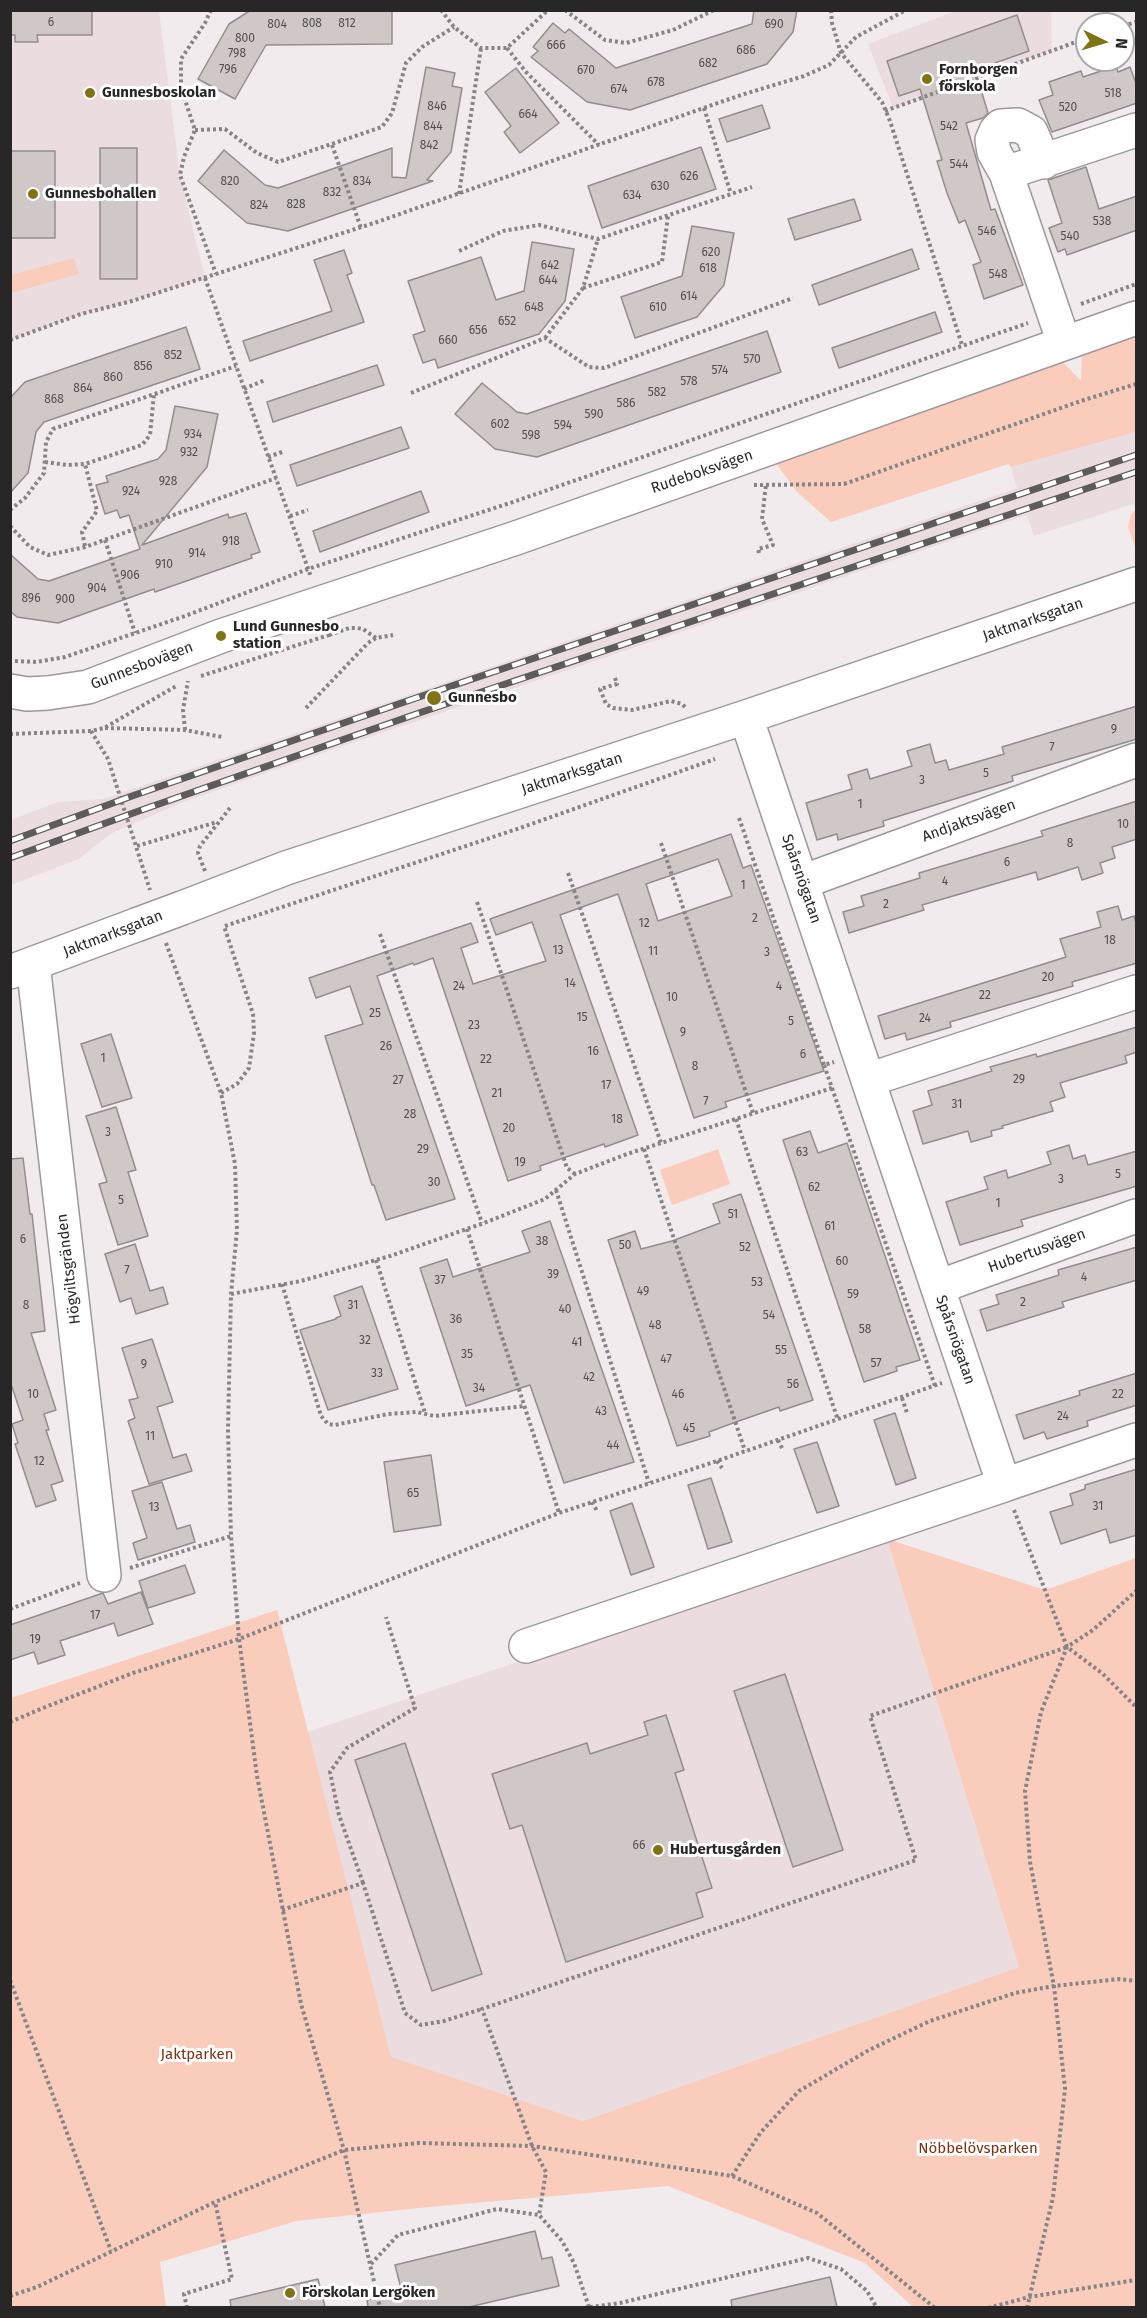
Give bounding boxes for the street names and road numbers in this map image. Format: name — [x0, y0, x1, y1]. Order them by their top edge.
street label: Rudeboksvägen — [649, 446, 755, 498]
street label: Jaktmarksgatan — [980, 594, 1086, 646]
street label: Gunnesbovägen — [88, 638, 196, 694]
street label: Jaktmarksgatan — [519, 749, 625, 799]
street label: Andjaktsvägen — [920, 796, 1018, 846]
street label: Spårsnögatan — [777, 832, 825, 926]
street label: Jaktmarksgatan — [61, 907, 165, 961]
street label: Högviltsgränden — [53, 1213, 85, 1325]
street label: Hubertusvägen — [986, 1225, 1088, 1277]
street label: Spårsnögatan — [931, 1293, 979, 1387]

